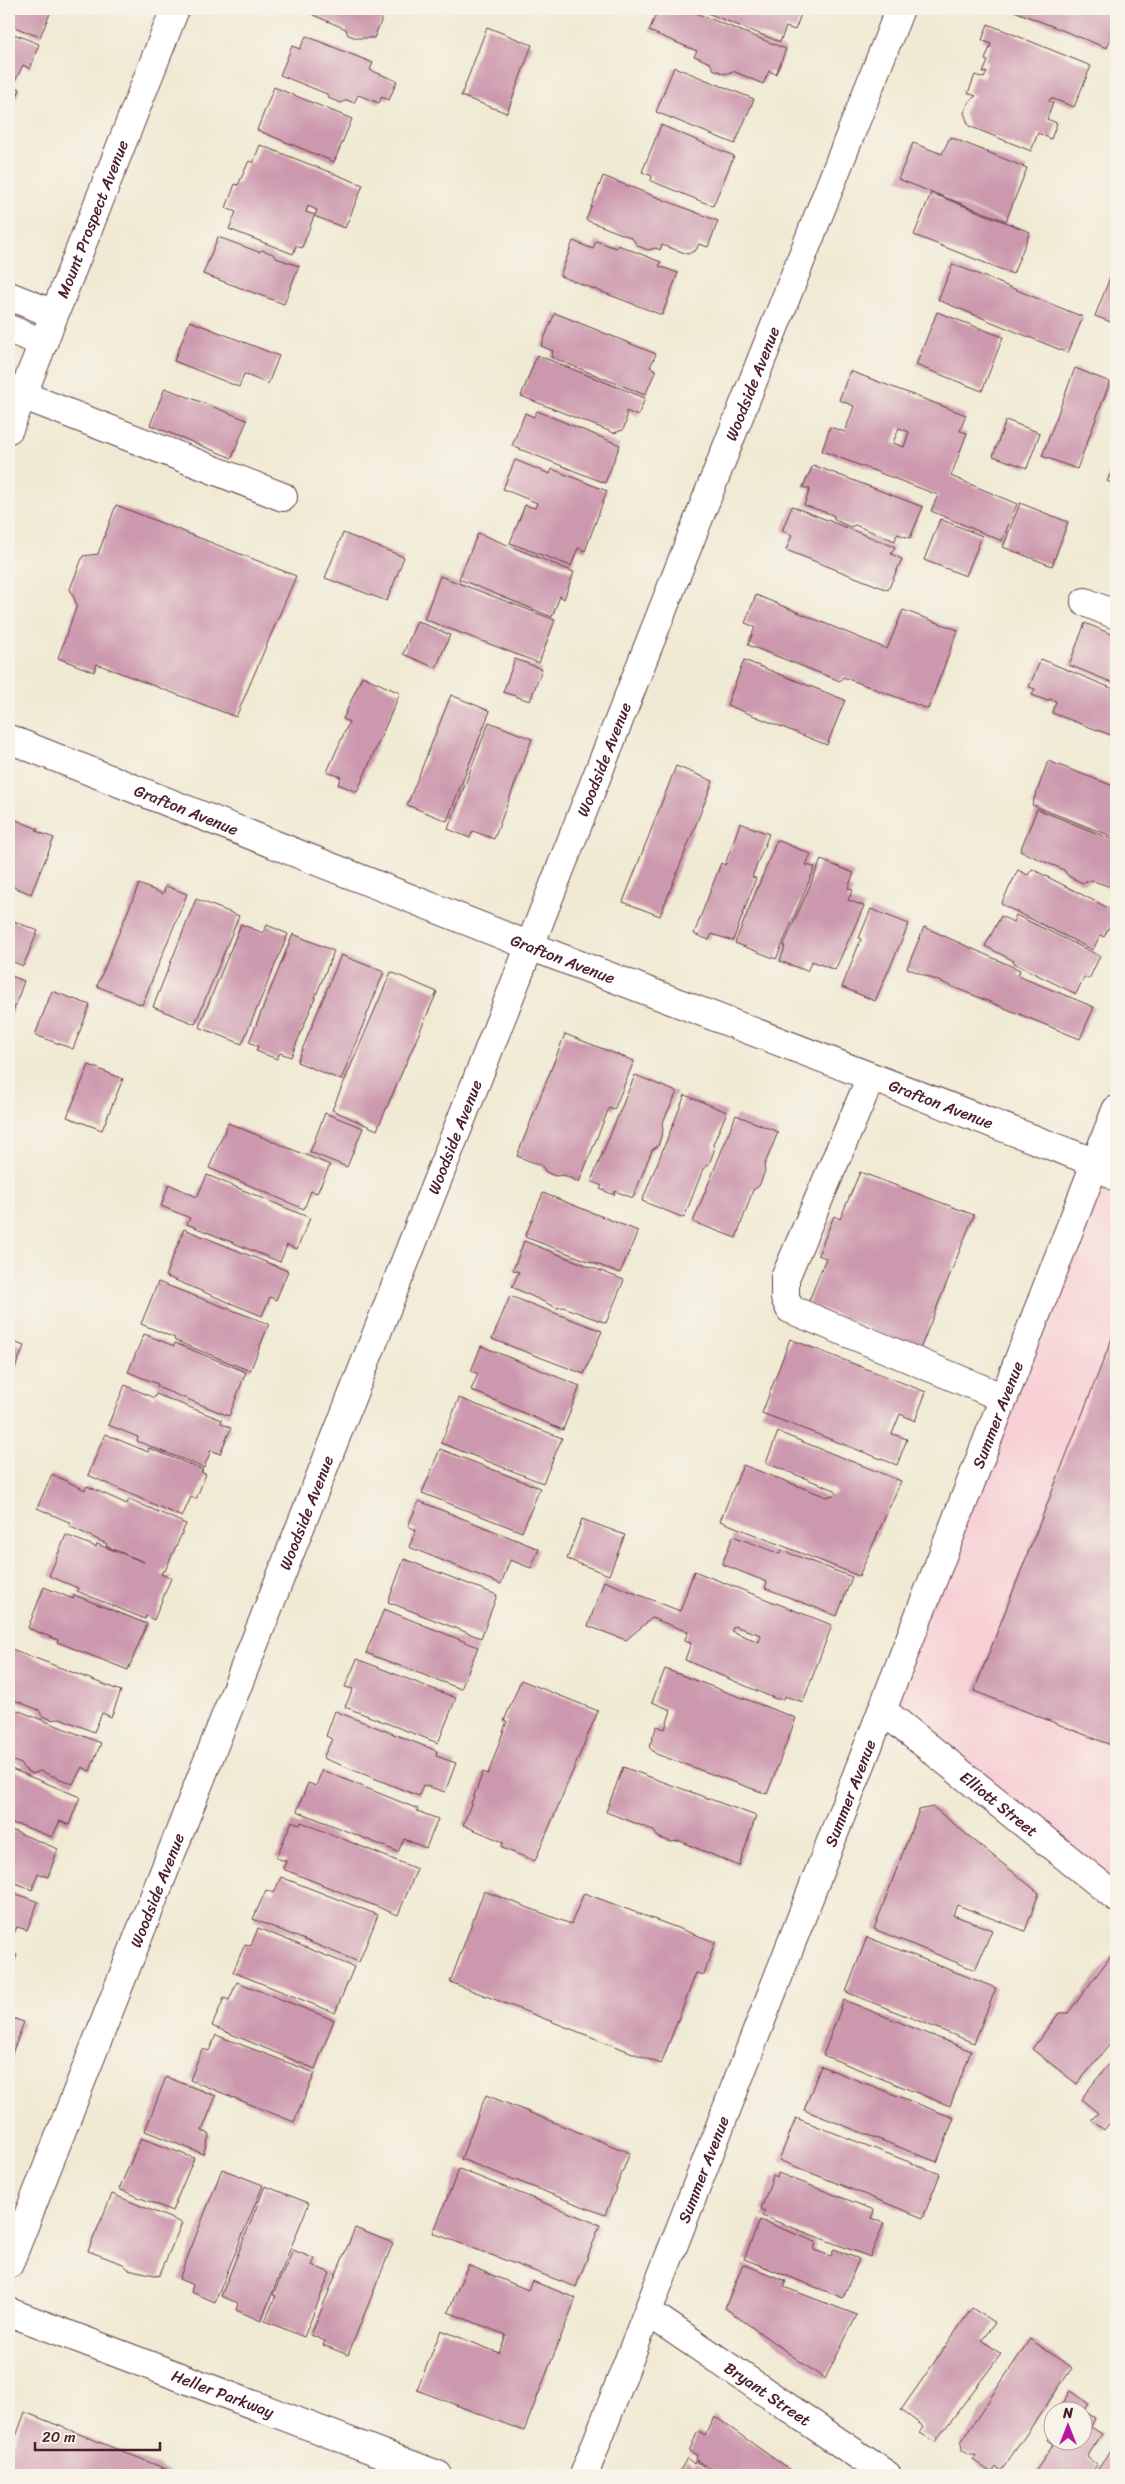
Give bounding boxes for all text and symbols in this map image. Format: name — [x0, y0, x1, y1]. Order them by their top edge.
street label: Mount Prospect Avenue — [48, 135, 137, 303]
street label: Woodside Avenue — [717, 322, 788, 445]
street label: Woodside Avenue — [568, 698, 640, 821]
street label: Grafton Avenue — [130, 776, 243, 844]
street label: Grafton Avenue — [506, 926, 619, 992]
street label: Grafton Avenue — [884, 1071, 998, 1137]
street label: Woodside Avenue — [419, 1075, 491, 1199]
street label: Summer Avenue — [964, 1357, 1032, 1473]
street label: Woodside Avenue — [271, 1451, 342, 1574]
street label: Summer Avenue — [816, 1735, 884, 1851]
street label: Elliott Street — [953, 1763, 1045, 1845]
street label: Woodside Avenue — [121, 1829, 193, 1952]
street label: Summer Avenue — [669, 2112, 738, 2228]
street label: Bryant Street — [718, 2354, 817, 2434]
street label: Heller Parkway — [167, 2361, 279, 2427]
text: N — [1062, 2401, 1073, 2426]
north arrow — [1042, 2402, 1092, 2452]
scale bar — [35, 2419, 160, 2451]
text: 20 m — [42, 2424, 76, 2450]

